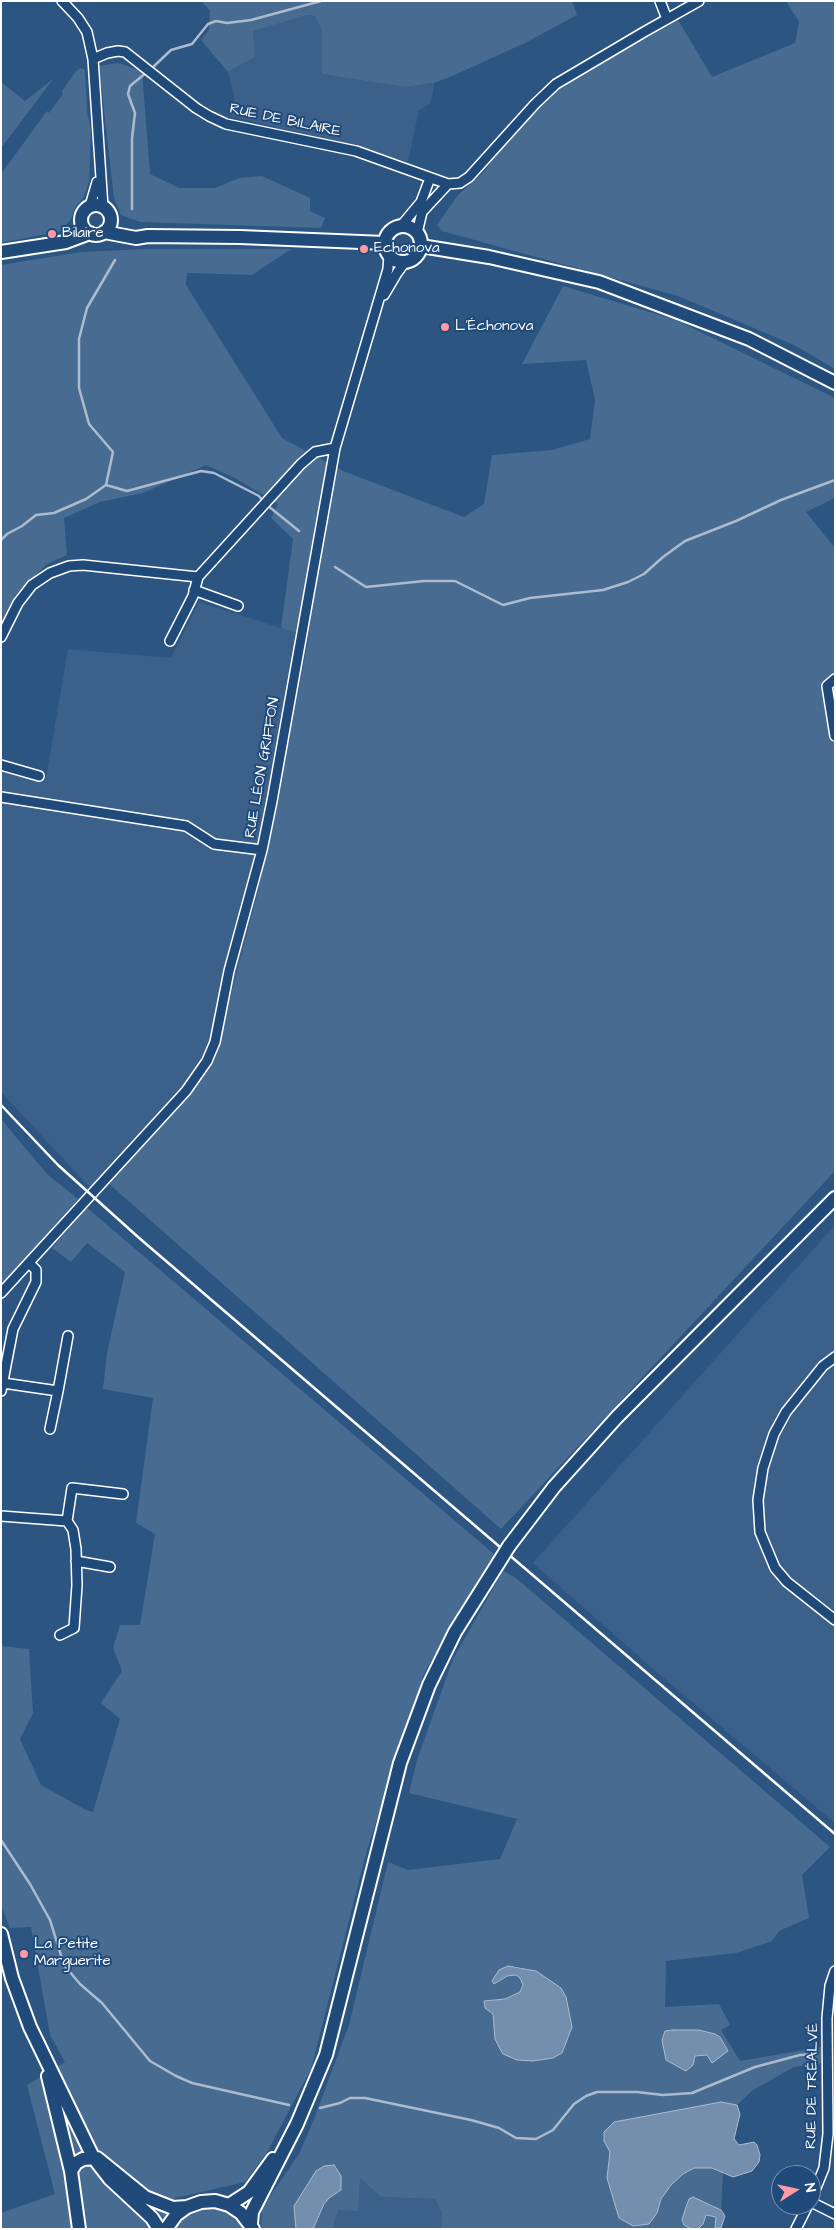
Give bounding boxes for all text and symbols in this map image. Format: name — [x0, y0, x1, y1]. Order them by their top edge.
street label: RUE DE BILAIRE — [228, 100, 342, 142]
place label: Bilaire — [62, 225, 104, 243]
marker: Bilaire — [46, 228, 58, 240]
place label: Echonova — [374, 240, 440, 258]
marker: Echonova — [358, 243, 370, 255]
place label: L'Échonova — [455, 318, 533, 336]
marker: L'Échonova — [439, 321, 451, 333]
street label: RUE LÉON GRIFFON — [242, 696, 284, 840]
place label: La Petite Marguerite — [34, 1936, 111, 1971]
marker: La Petite Marguerite — [18, 1948, 30, 1960]
street label: RUE DE TRÉALVÉ — [803, 2023, 823, 2149]
north arrow — [771, 2165, 821, 2215]
text: N — [799, 2182, 820, 2194]

